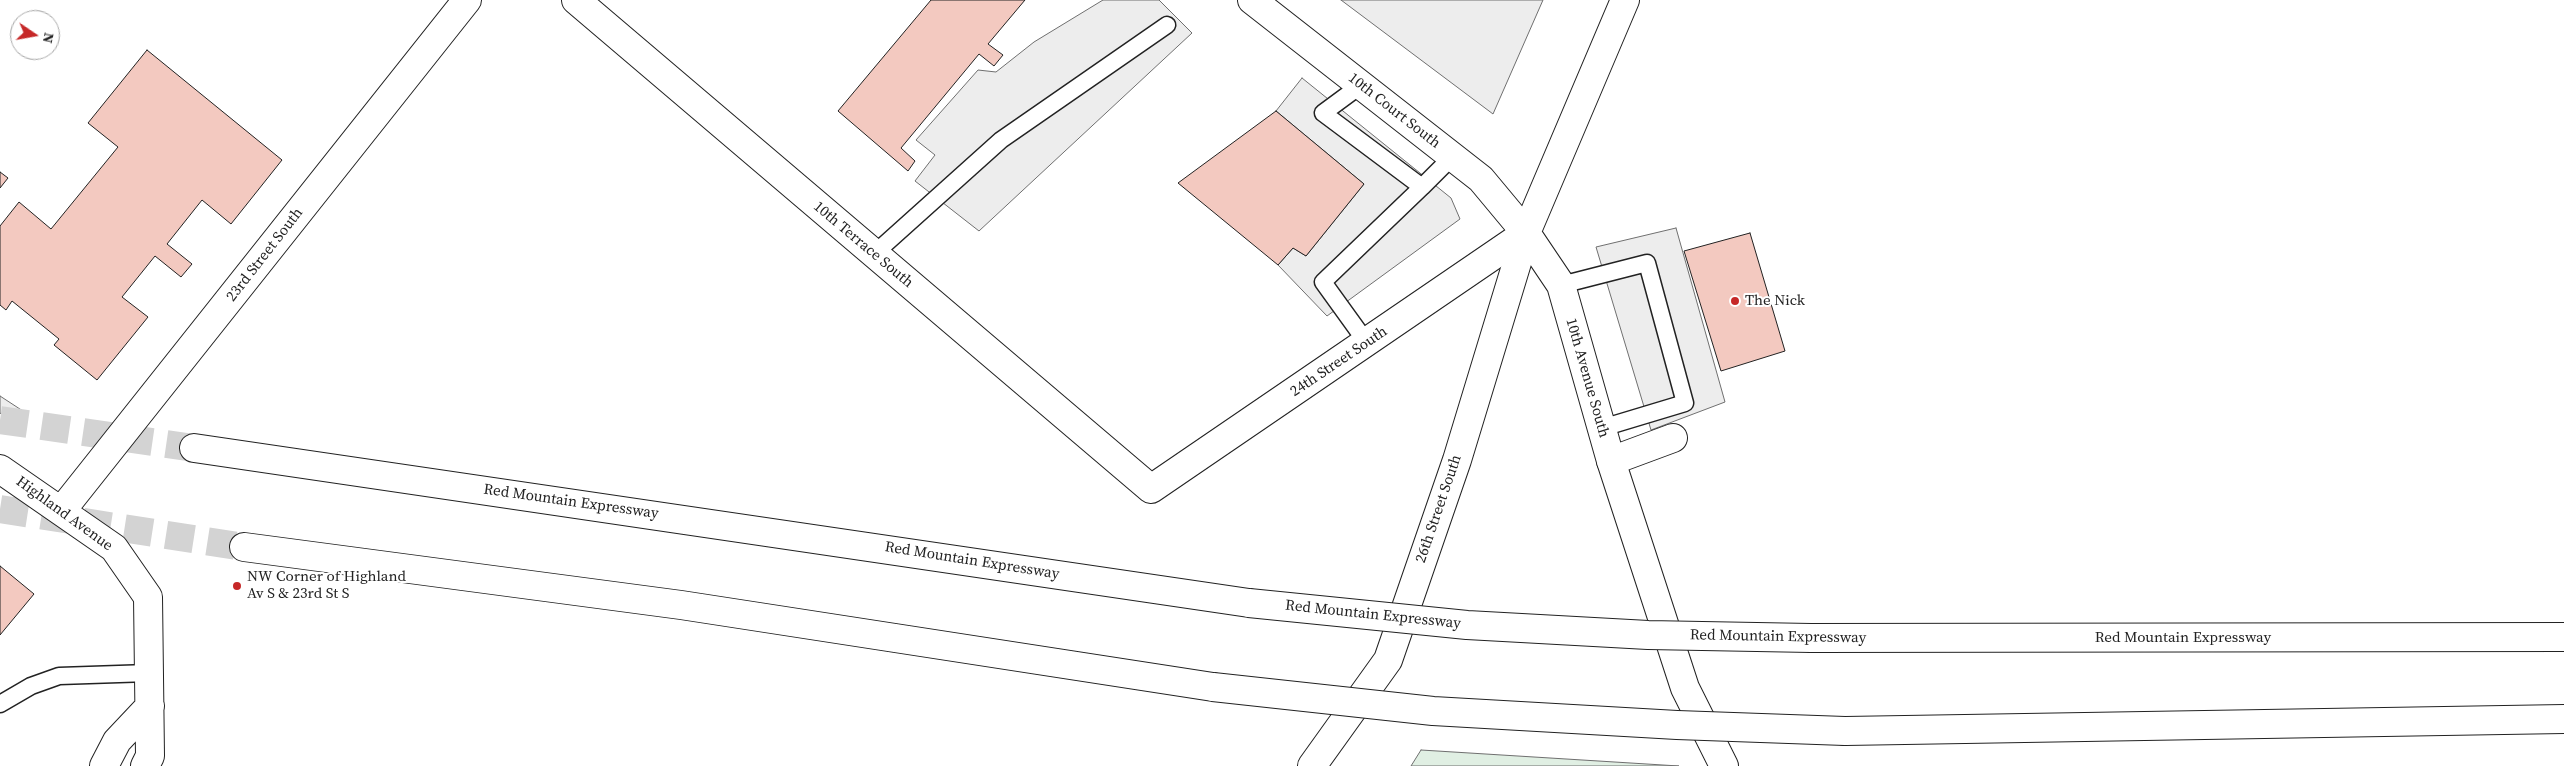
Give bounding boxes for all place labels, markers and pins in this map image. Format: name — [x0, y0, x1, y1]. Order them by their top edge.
place label: The Nick — [1745, 292, 1805, 310]
marker: The Nick — [1729, 295, 1741, 307]
place label: NW Corner of Highland Av S & 23rd St S — [247, 568, 406, 603]
marker: NW Corner of Highland Av S & 23rd St S — [231, 580, 243, 592]

